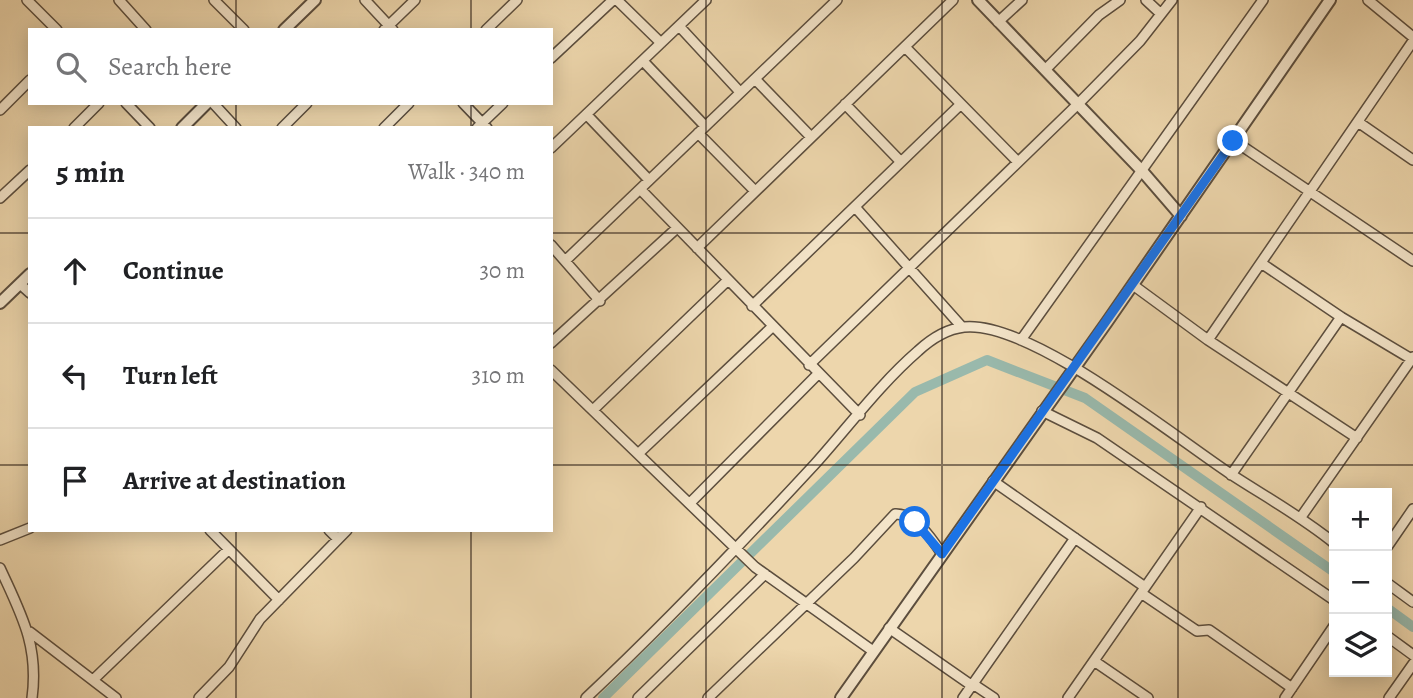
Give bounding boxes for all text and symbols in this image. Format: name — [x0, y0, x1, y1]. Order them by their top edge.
search box — [28, 28, 553, 105]
icon: search — [52, 48, 90, 86]
text: Search here — [108, 49, 232, 84]
route end — [1217, 125, 1248, 156]
text: 5 min — [56, 152, 125, 192]
text: Walk · 340 m — [408, 156, 525, 187]
icon: ahead — [56, 252, 94, 290]
text: Continue — [123, 253, 224, 288]
text: 30 m — [479, 255, 525, 286]
icon: left — [56, 357, 94, 395]
text: Turn left — [123, 358, 218, 393]
text: 310 m — [472, 360, 525, 391]
icon: arrive — [56, 462, 94, 500]
text: Arrive at destination — [123, 463, 346, 498]
map controls — [1329, 488, 1392, 677]
button: + — [1329, 488, 1392, 551]
route start — [899, 506, 930, 537]
button: − — [1329, 551, 1392, 614]
button: layers — [1329, 614, 1392, 677]

